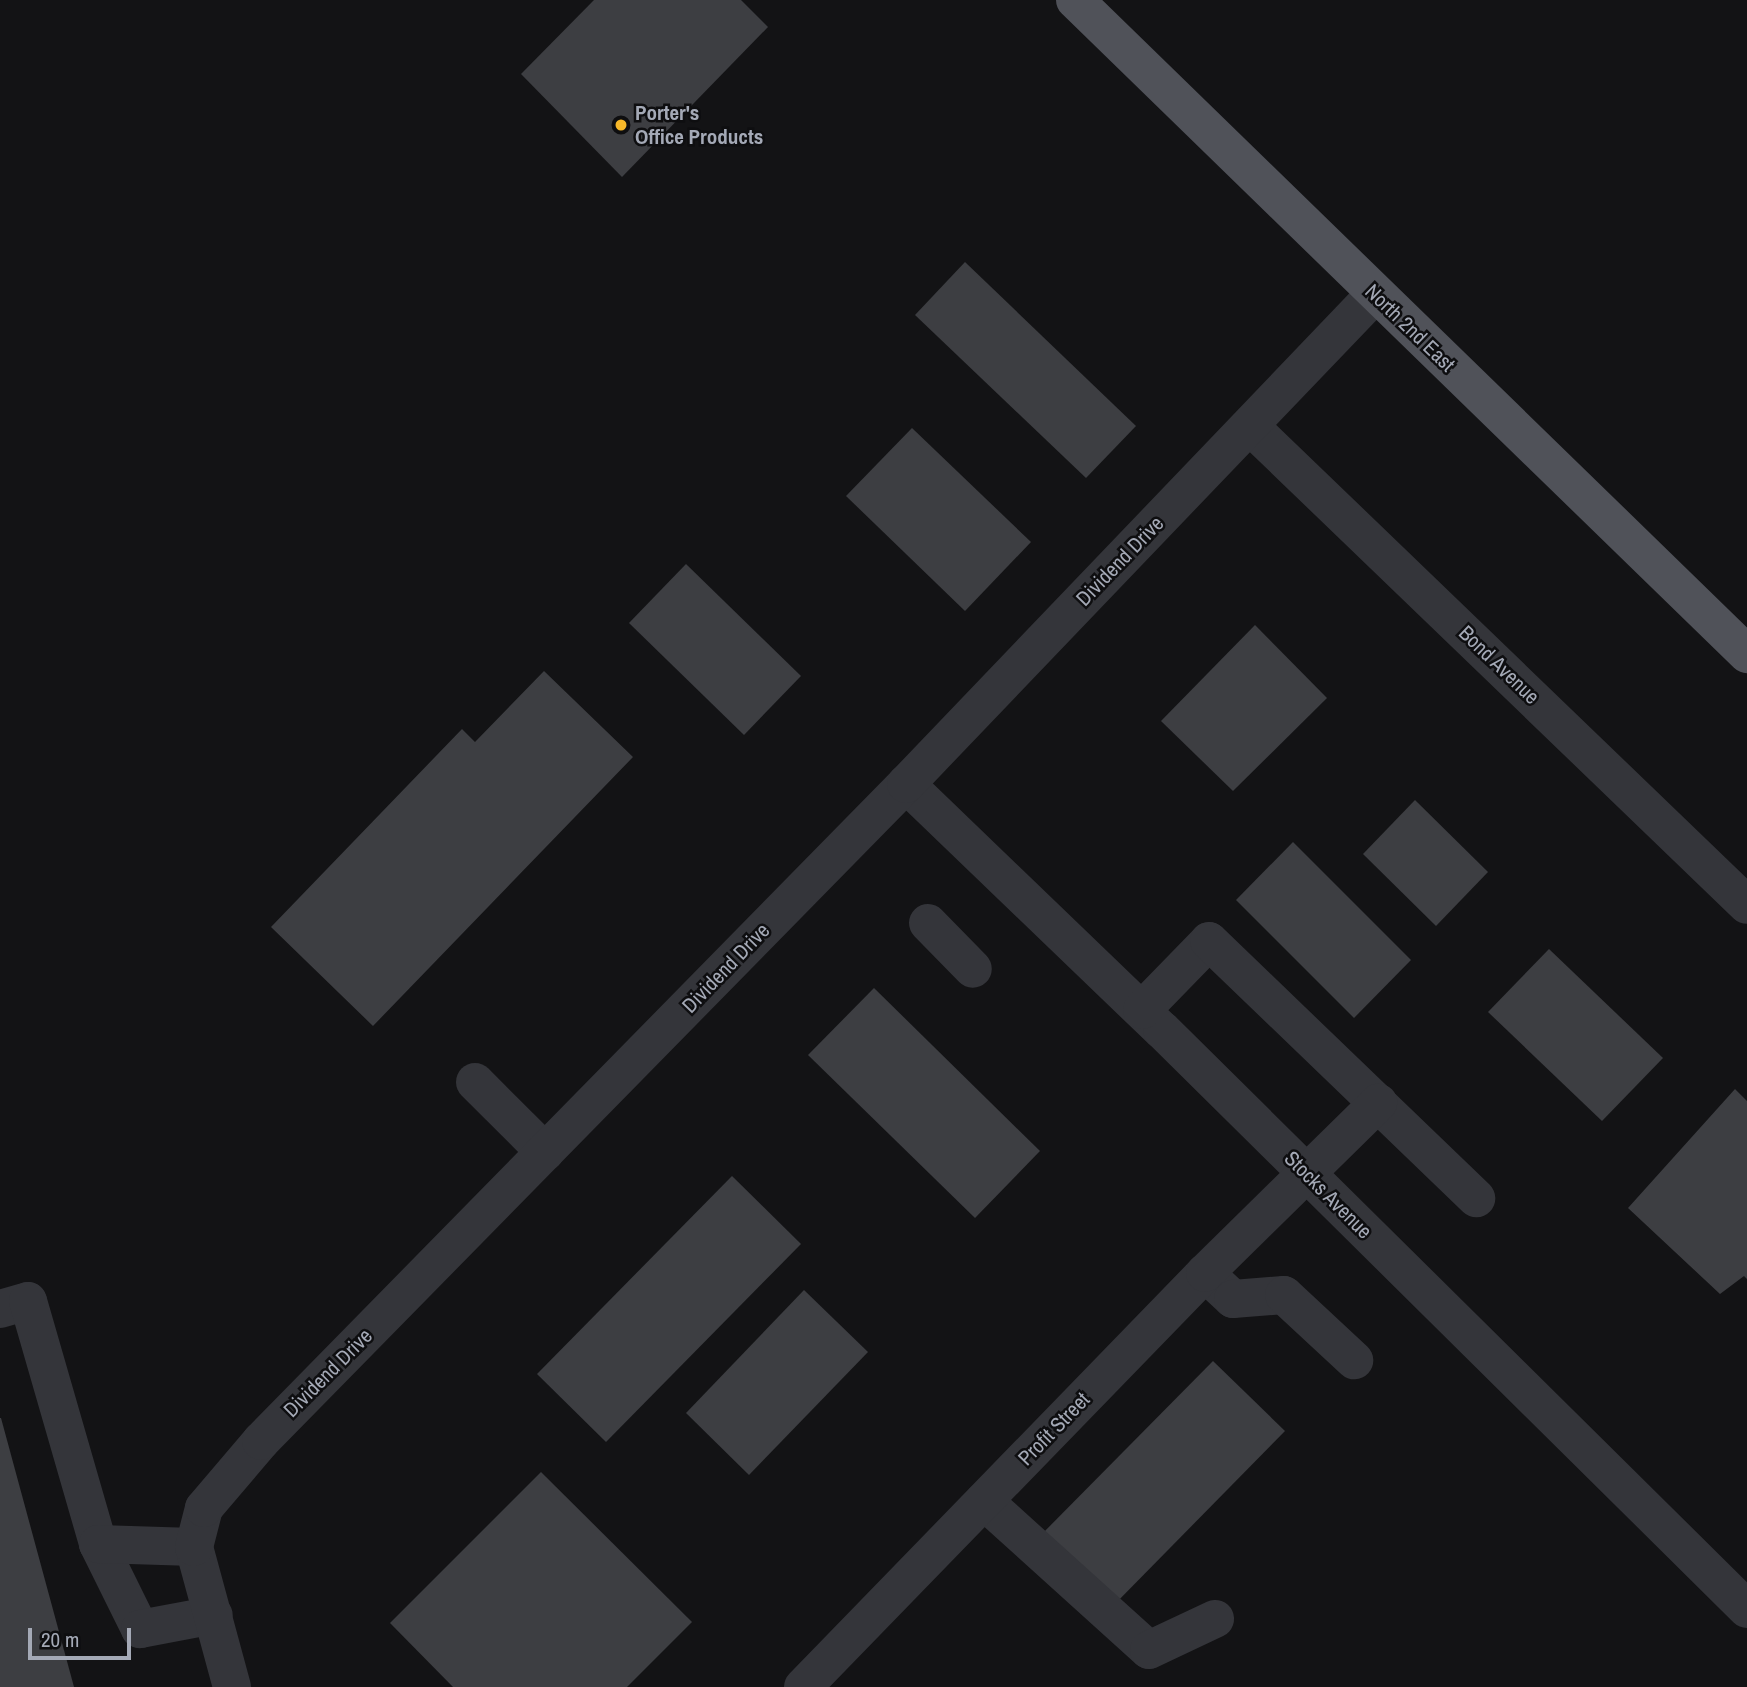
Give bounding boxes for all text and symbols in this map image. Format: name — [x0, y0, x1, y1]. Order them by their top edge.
place label: Porter's Office Products — [635, 100, 763, 150]
marker: Porter's Office Products — [613, 117, 629, 133]
street label: North 2nd East — [1360, 279, 1460, 377]
street label: Dividend Drive — [1071, 511, 1169, 611]
street label: Bond Avenue — [1453, 620, 1545, 710]
street label: Dividend Drive — [677, 918, 775, 1018]
street label: Stocks Avenue — [1279, 1146, 1377, 1244]
street label: Dividend Drive — [278, 1323, 378, 1423]
street label: Profit Street — [1013, 1387, 1095, 1471]
scale bar — [32, 1614, 135, 1658]
text: 20 m — [41, 1625, 79, 1654]

